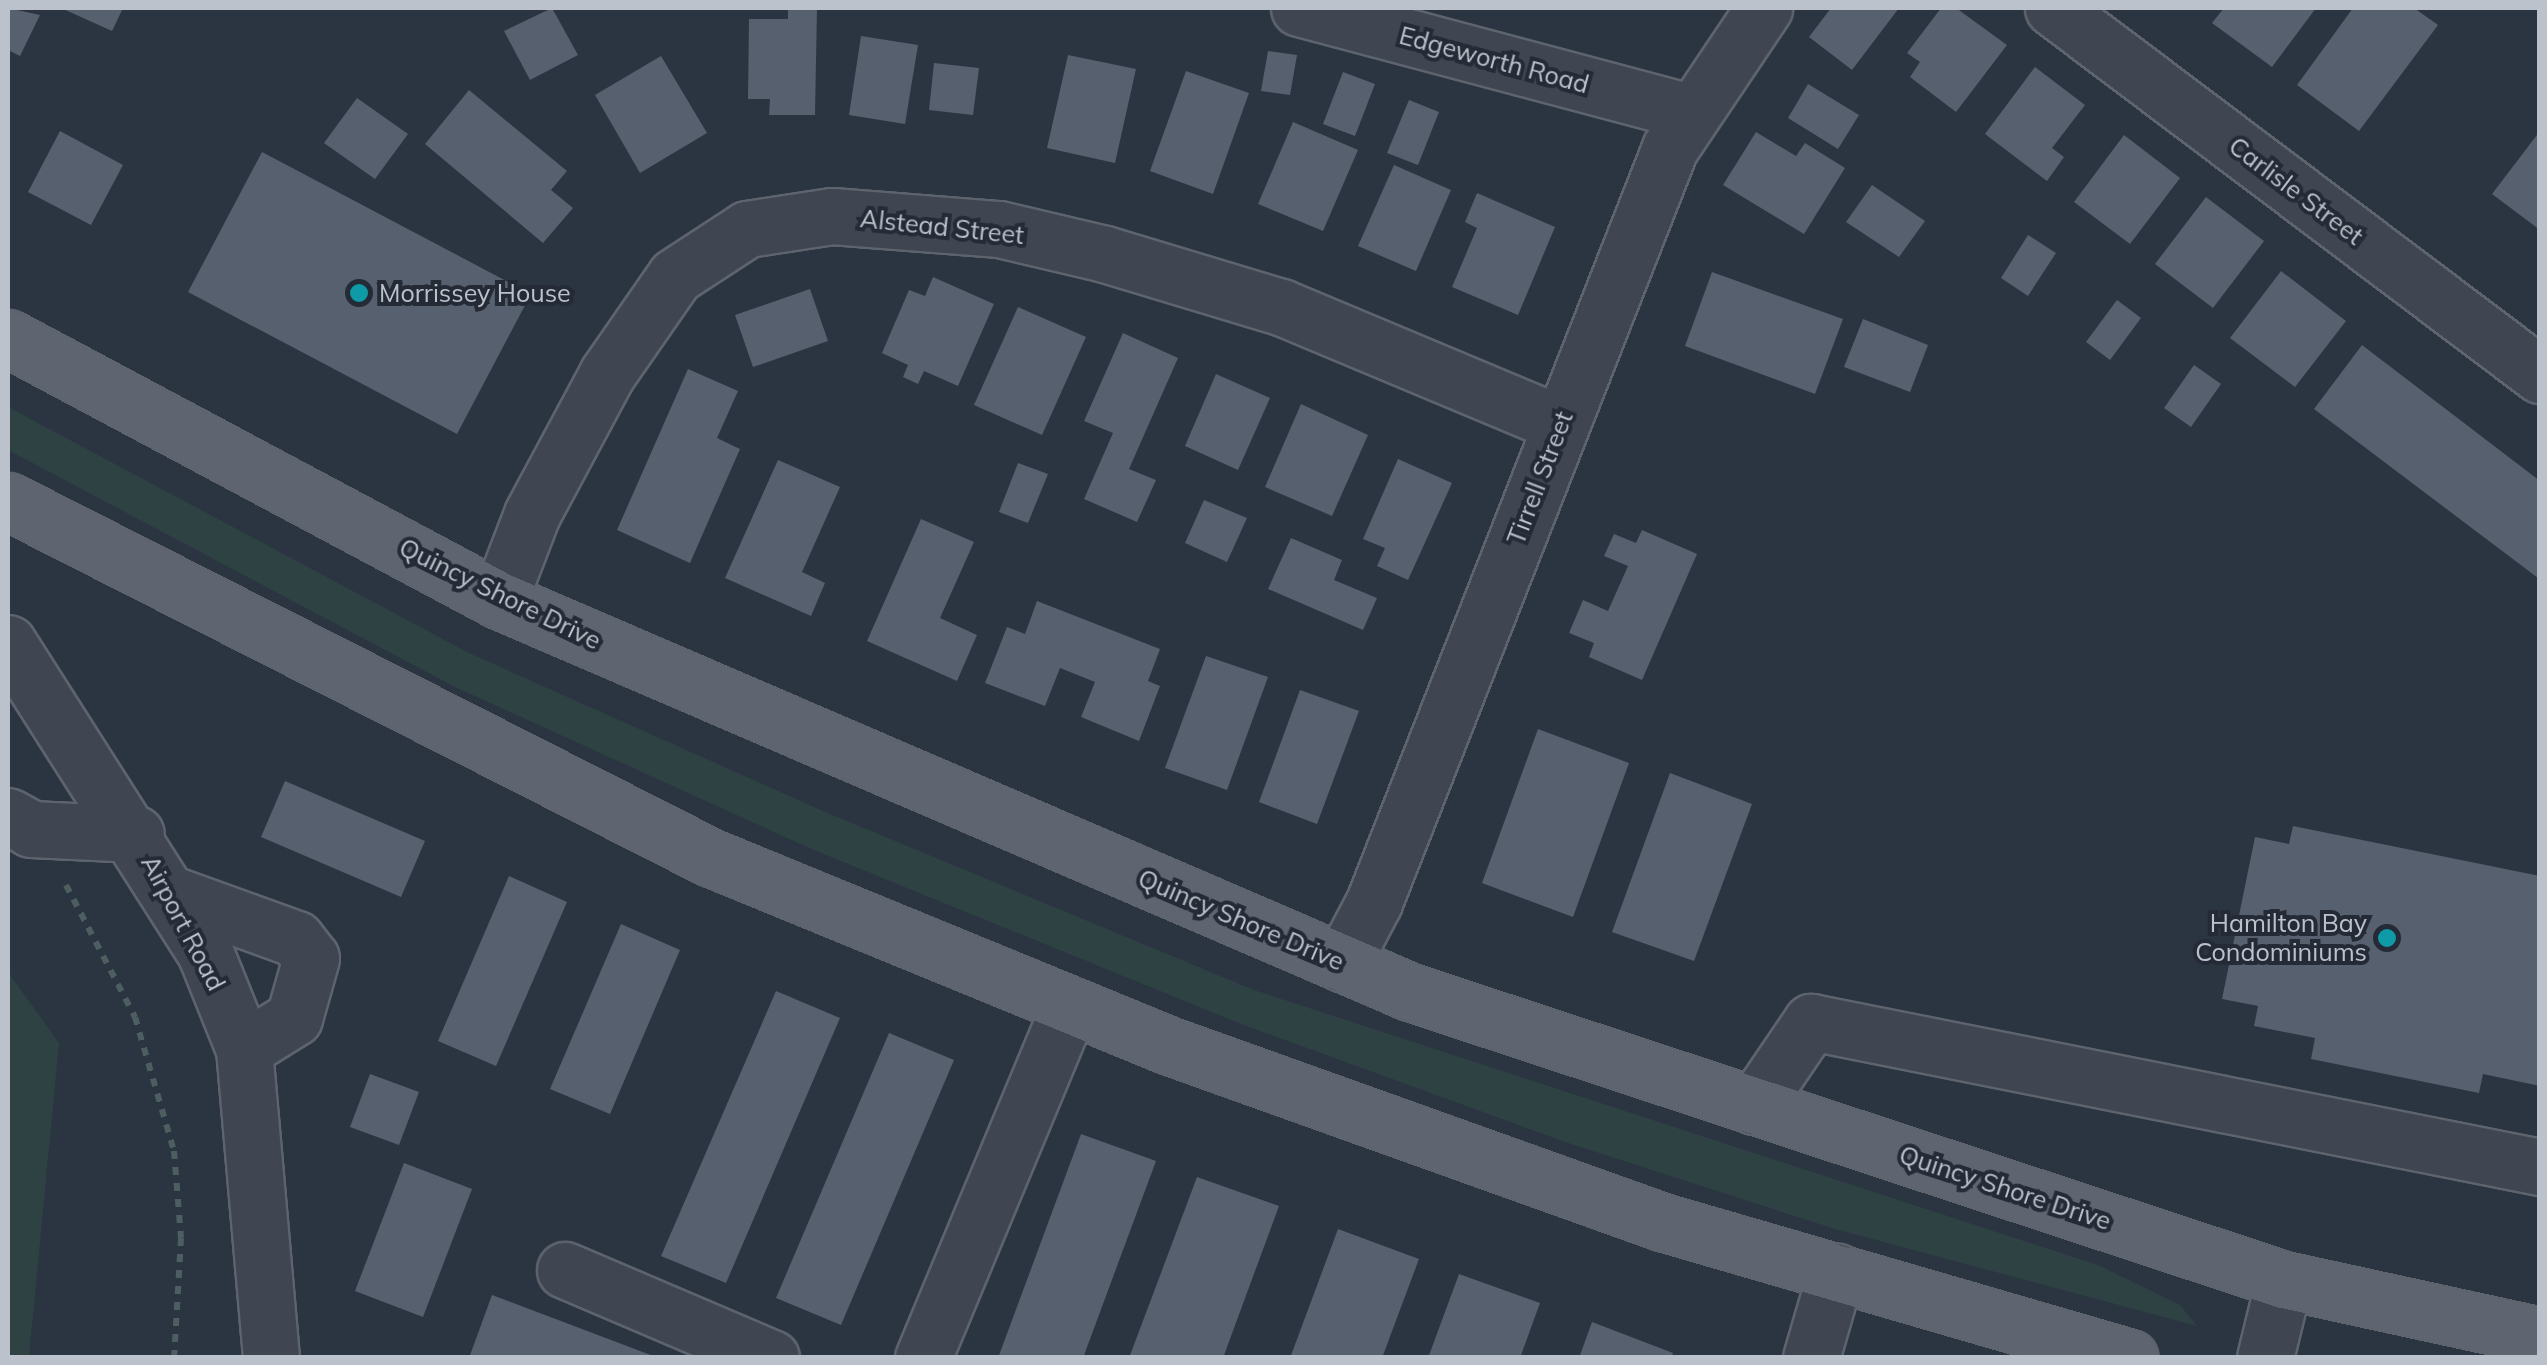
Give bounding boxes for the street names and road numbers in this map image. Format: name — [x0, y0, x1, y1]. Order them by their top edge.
street label: Edgeworth Road — [1396, 20, 1592, 100]
street label: Carlisle Street — [2223, 131, 2369, 251]
street label: Alstead Street — [859, 203, 1025, 251]
street label: Tirrell Street — [1501, 407, 1579, 549]
street label: Quincy Shore Drive — [394, 532, 606, 656]
street label: Airport Road — [135, 850, 231, 996]
street label: Quincy Shore Drive — [1134, 863, 1348, 977]
street label: Quincy Shore Drive — [1895, 1140, 2115, 1236]

